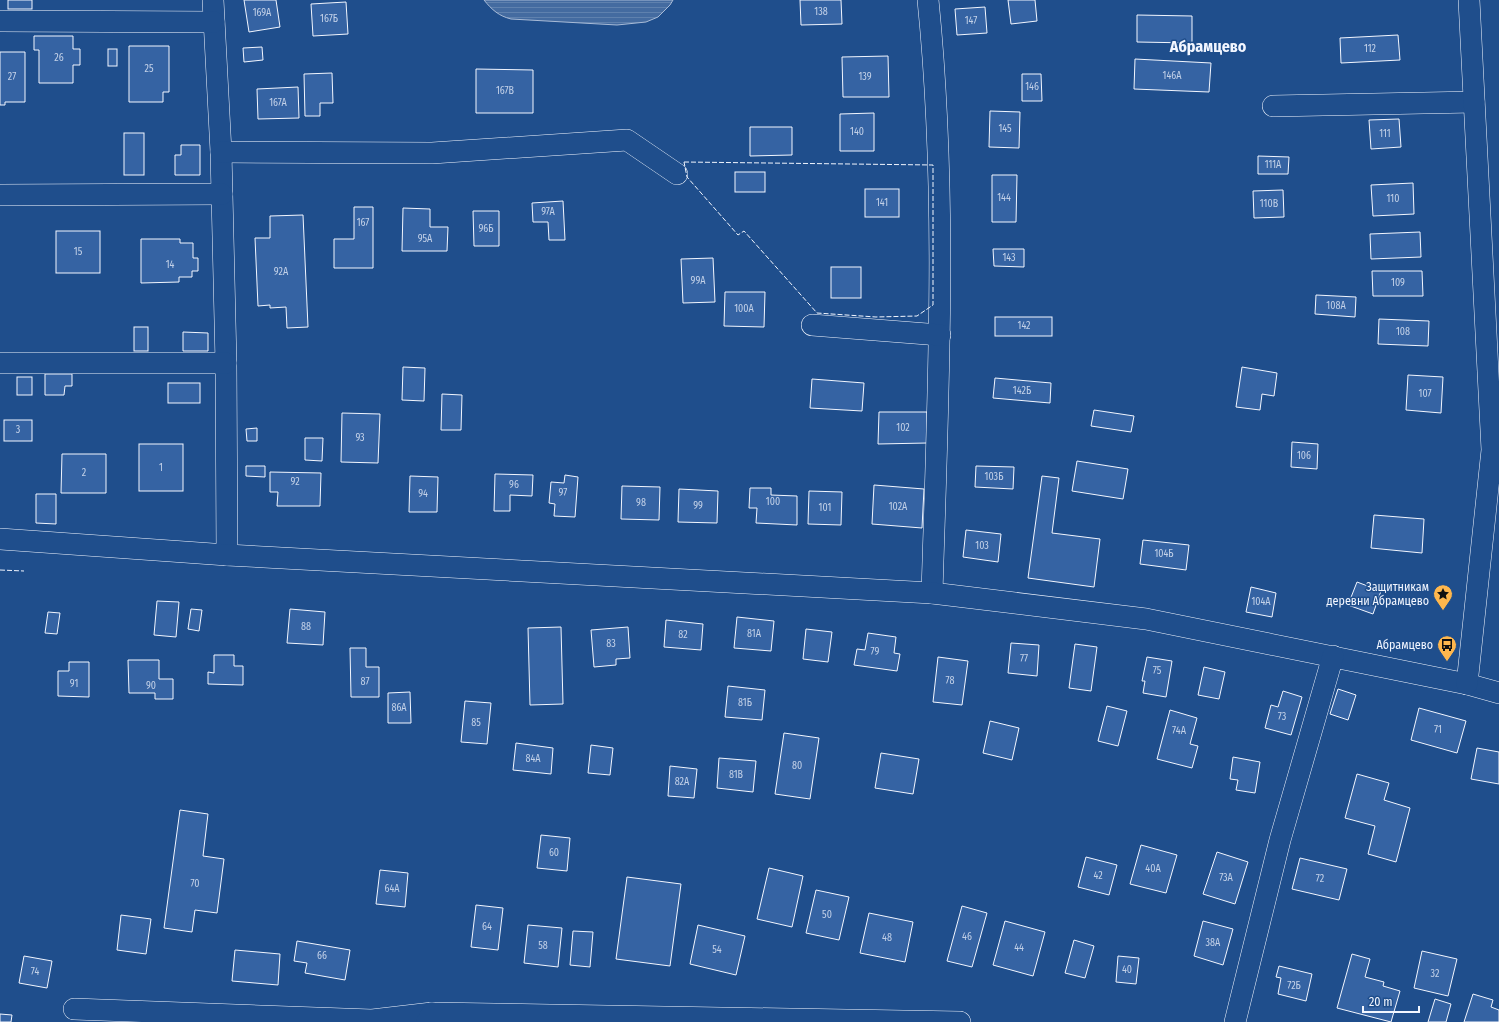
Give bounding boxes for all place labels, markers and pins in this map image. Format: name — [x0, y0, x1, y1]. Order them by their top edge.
place label: Защитникам деревни Абрамцево — [1327, 580, 1429, 608]
place icon: Защитникам деревни Абрамцево — [1432, 583, 1454, 611]
bus stop icon: Абрамцево — [1436, 634, 1458, 662]
place label: Абрамцево — [1377, 638, 1433, 652]

